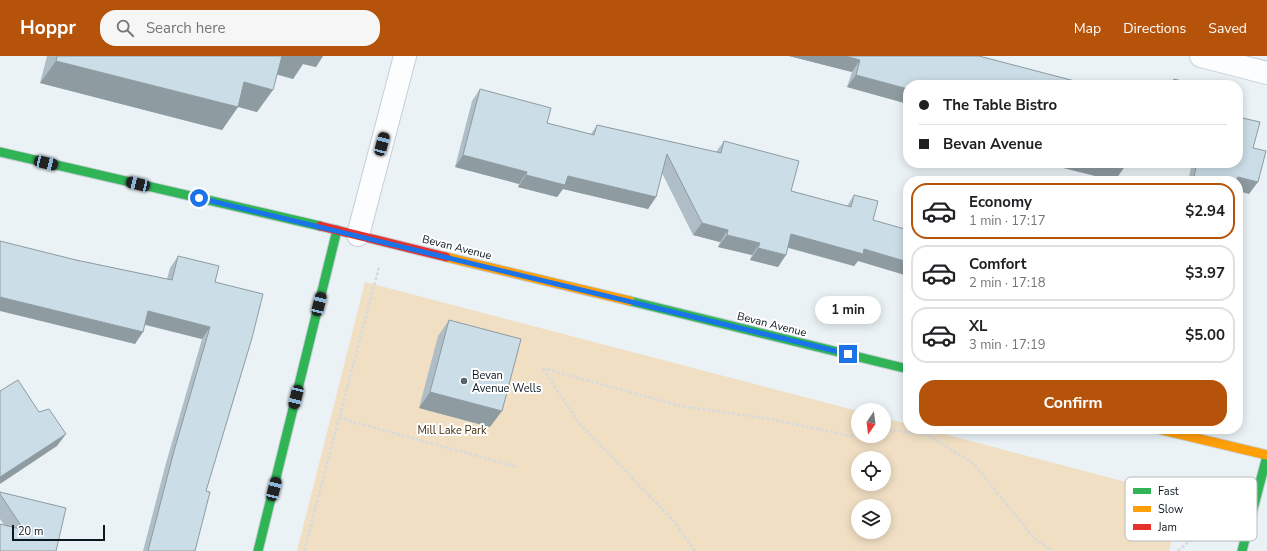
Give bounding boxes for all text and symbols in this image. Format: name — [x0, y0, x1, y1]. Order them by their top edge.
search box — [100, 10, 380, 46]
text: Hoppr — [20, 15, 76, 41]
icon: search — [114, 17, 136, 39]
text: Search here — [146, 18, 225, 38]
text: Map — [1074, 19, 1101, 38]
text: Directions — [1123, 19, 1186, 38]
text: Saved — [1208, 19, 1247, 38]
text: The Table Bistro — [943, 95, 1057, 115]
car — [373, 131, 391, 157]
text: Bevan Avenue — [943, 134, 1042, 154]
car — [33, 154, 59, 172]
car — [125, 175, 151, 193]
route start — [190, 189, 208, 207]
text: Economy — [969, 192, 1032, 212]
icon: car — [921, 193, 957, 229]
text: $2.94 — [1185, 201, 1225, 221]
text: 1 min · 17:17 — [969, 212, 1045, 230]
street label: Bevan Avenue — [421, 232, 493, 263]
text: Comfort — [969, 254, 1026, 274]
icon: car — [921, 255, 957, 291]
text: $3.97 — [1185, 263, 1225, 283]
text: 2 min · 17:18 — [969, 274, 1045, 292]
car — [310, 291, 328, 317]
callout: 1 min — [815, 296, 881, 324]
text: 1 min — [831, 301, 865, 319]
street label: Bevan Avenue — [736, 309, 808, 340]
text: XL — [969, 316, 988, 336]
icon: car — [921, 317, 957, 353]
text: $5.00 — [1185, 325, 1225, 345]
text: 3 min · 17:19 — [969, 336, 1045, 354]
route end — [839, 345, 857, 363]
place label: Bevan Avenue Wells — [472, 368, 541, 396]
marker: Bevan Avenue Wells — [459, 376, 469, 386]
button: Confirm — [919, 380, 1227, 426]
car — [287, 384, 305, 410]
north arrow — [851, 403, 891, 443]
map controls — [851, 403, 891, 539]
park label: Mill Lake Park — [417, 423, 487, 438]
button: locate — [851, 451, 891, 491]
car — [265, 476, 283, 502]
legend — [1125, 477, 1257, 541]
text: Fast — [1158, 484, 1179, 499]
button: layers — [851, 499, 891, 539]
text: Slow — [1158, 502, 1183, 517]
text: Jam — [1157, 520, 1177, 535]
scale bar — [12, 523, 105, 542]
text: 20 m — [18, 524, 43, 539]

